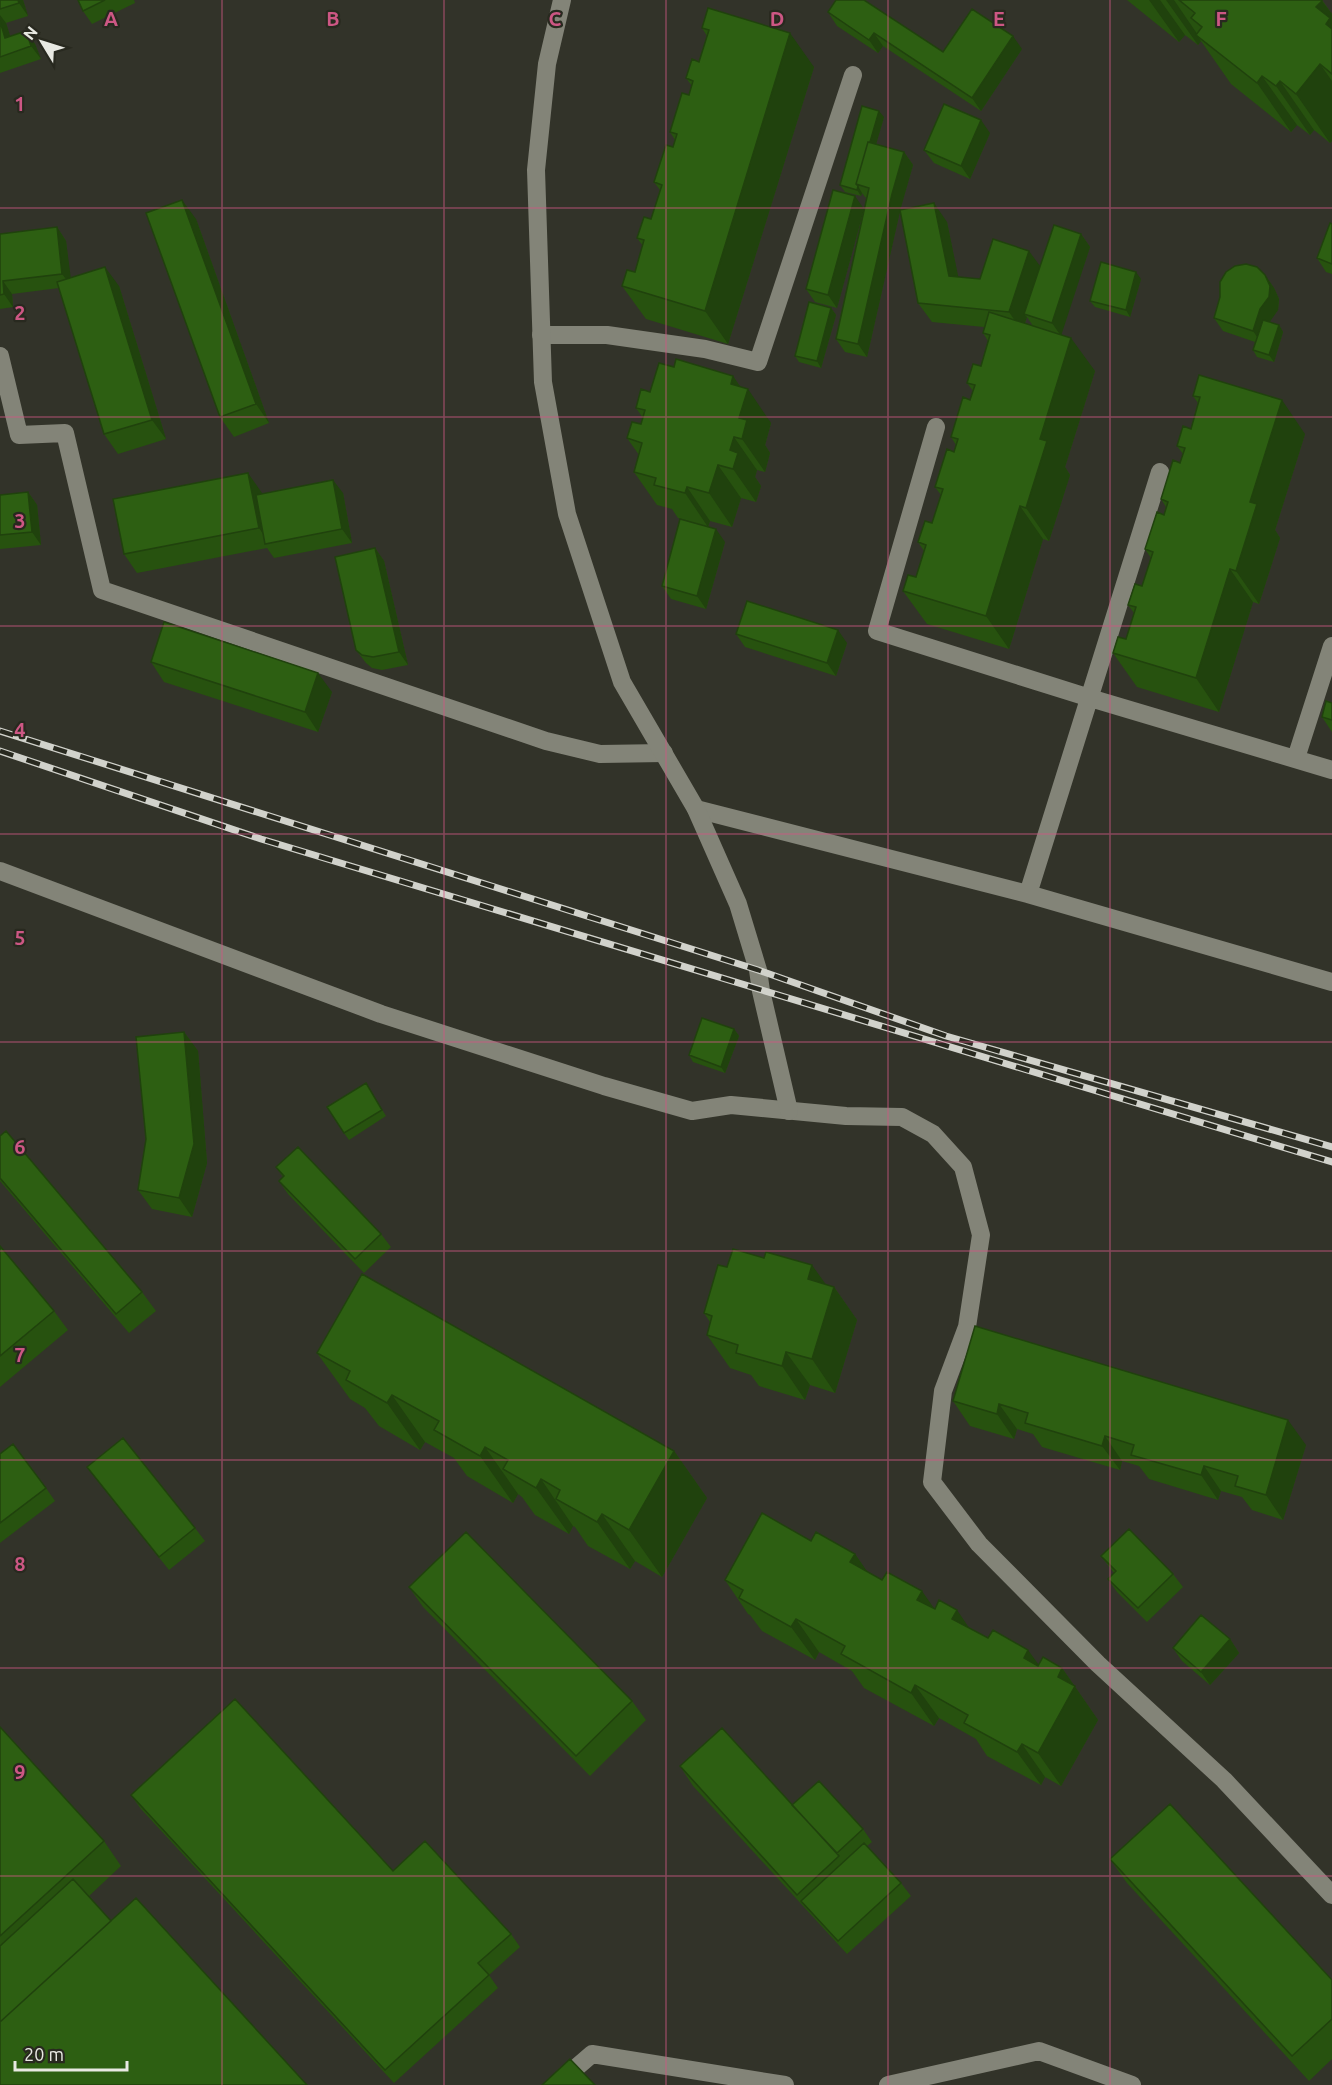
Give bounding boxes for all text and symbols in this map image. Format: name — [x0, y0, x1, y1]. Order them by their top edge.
text: A — [104, 7, 118, 30]
text: B — [326, 7, 340, 30]
text: C — [549, 7, 562, 30]
text: D — [770, 7, 784, 30]
text: E — [993, 7, 1005, 30]
text: F — [1215, 7, 1227, 30]
north arrow — [12, 12, 72, 72]
text: N — [19, 23, 41, 43]
text: 1 — [14, 92, 26, 115]
text: 2 — [14, 301, 26, 324]
text: 3 — [14, 509, 26, 532]
text: 4 — [14, 718, 26, 741]
text: 5 — [14, 926, 26, 949]
text: 6 — [14, 1135, 26, 1158]
text: 7 — [14, 1343, 26, 1366]
text: 8 — [14, 1552, 26, 1575]
text: 9 — [14, 1760, 26, 1783]
scale bar — [15, 2034, 128, 2072]
text: 20 m — [24, 2044, 64, 2064]

